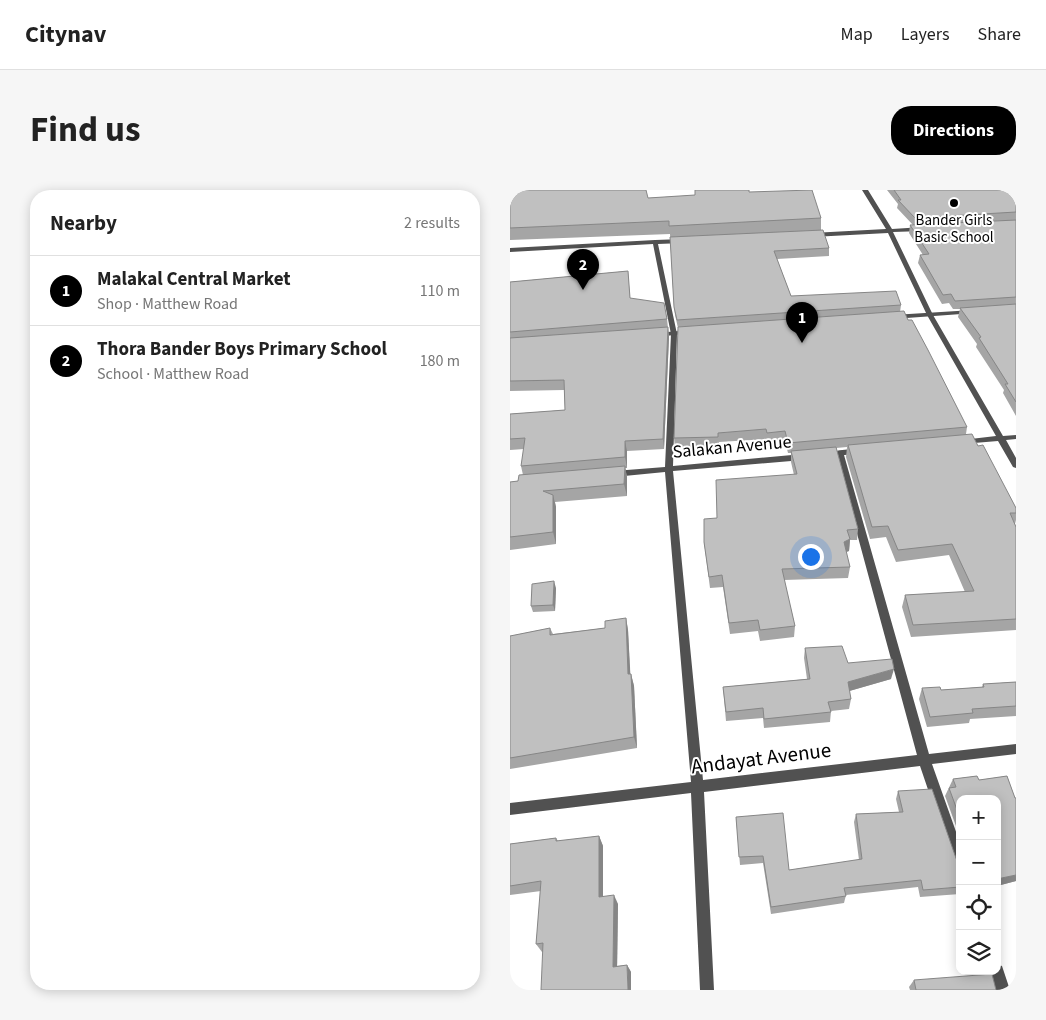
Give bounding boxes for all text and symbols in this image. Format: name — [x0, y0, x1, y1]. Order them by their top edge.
text: Citynav — [25, 17, 106, 52]
text: Map — [841, 22, 873, 47]
text: Layers — [901, 22, 950, 47]
text: Share — [978, 22, 1021, 47]
text: Find us — [30, 105, 140, 155]
button: Directions — [891, 106, 1016, 155]
marker: Bander Girls Basic School — [948, 197, 960, 209]
text: Nearby — [50, 208, 117, 238]
place label: Bander Girls Basic School — [914, 210, 994, 248]
text: 2 results — [404, 212, 460, 234]
pin: 2 — [567, 249, 599, 290]
text: Malakal Central Market — [97, 266, 291, 293]
text: 1 — [62, 280, 70, 302]
text: 110 m — [420, 280, 460, 302]
text: Shop · Matthew Road — [97, 293, 238, 315]
pin: 1 — [786, 302, 818, 343]
text: Thora Bander Boys Primary School — [97, 336, 387, 363]
text: 2 — [62, 350, 70, 372]
text: 180 m — [420, 350, 460, 372]
text: School · Matthew Road — [97, 363, 249, 385]
street label: Salakan Avenue — [672, 429, 792, 465]
your location — [798, 544, 824, 570]
street label: Andayat Avenue — [689, 735, 833, 781]
map controls — [956, 795, 1001, 975]
button: + — [956, 795, 1001, 840]
button: − — [956, 840, 1001, 885]
button: locate — [956, 885, 1001, 930]
button: layers — [956, 930, 1001, 975]

